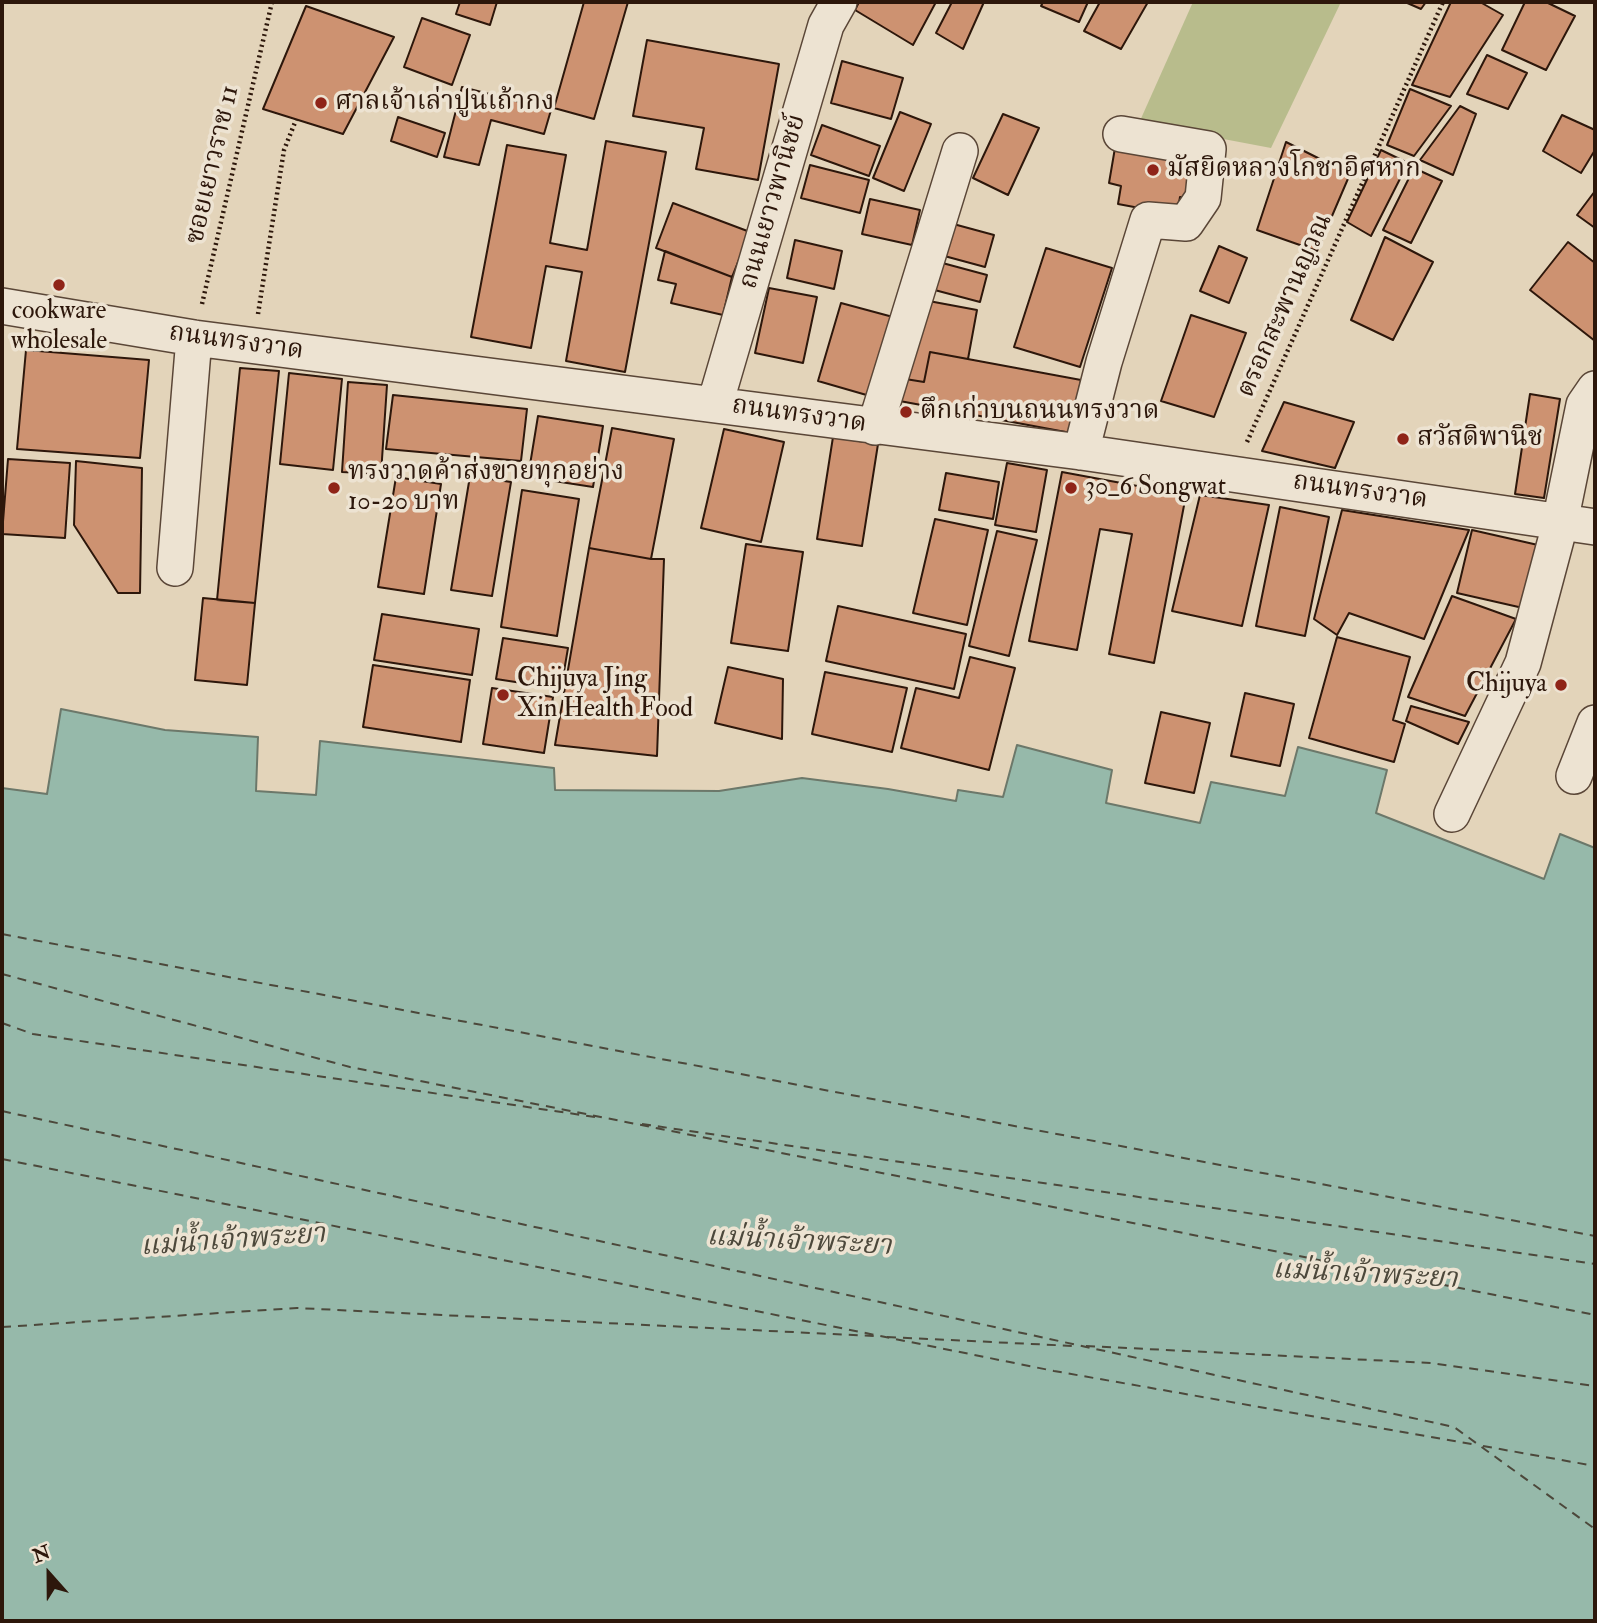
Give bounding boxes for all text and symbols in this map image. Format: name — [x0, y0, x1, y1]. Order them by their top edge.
street label: ซอยเยาวราช 11 — [181, 83, 247, 247]
place label: ศาลเจ้าเล่าปูนเถ้ากง — [335, 87, 554, 119]
marker: ศาลเจ้าเล่าปูนเถ้ากง — [313, 95, 329, 111]
street label: ถนนเยาวพานิชย์ — [734, 111, 814, 293]
place label: มัสยิดหลวงโกชาอิศหาก — [1167, 154, 1421, 186]
marker: มัสยิดหลวงโกชาอิศหาก — [1145, 162, 1161, 178]
street label: ตรอกสะพานญวณ — [1232, 209, 1340, 403]
marker: cookware wholesale — [51, 277, 67, 293]
place label: cookware wholesale — [11, 296, 107, 358]
street label: ถนนทรงวาด — [167, 318, 305, 368]
street label: ถนนทรงวาด — [730, 391, 868, 441]
place label: ตึกเก่าบนถนนทรงวาด — [920, 396, 1159, 428]
marker: ตึกเก่าบนถนนทรงวาด — [898, 404, 914, 420]
place label: สวัสดิพานิช — [1417, 423, 1543, 455]
marker: สวัสดิพานิช — [1395, 431, 1411, 447]
place label: ทรงวาดค้าส่งขายทุกอย่าง 10-20 บาท — [348, 457, 624, 518]
street label: ถนนทรงวาด — [1291, 467, 1429, 517]
place label: 30_6 Songwat — [1085, 472, 1226, 504]
marker: ทรงวาดค้าส่งขายทุกอย่าง 10-20 บาท — [326, 480, 342, 496]
marker: 30_6 Songwat — [1063, 480, 1079, 496]
place label: Chijuya Jing Xin Health Food — [517, 664, 693, 726]
place label: Chijuya — [1466, 669, 1547, 701]
marker: Chijuya — [1553, 677, 1569, 693]
marker: Chijuya Jing Xin Health Food — [495, 687, 511, 703]
water label: แม่น้ำเจ้าพระยา — [140, 1219, 326, 1265]
water label: แม่น้ำเจ้าพระยา — [706, 1221, 892, 1265]
water label: แม่น้ำเจ้าพระยา — [1272, 1254, 1458, 1298]
north arrow — [14, 1539, 84, 1609]
text: N — [29, 1540, 54, 1569]

